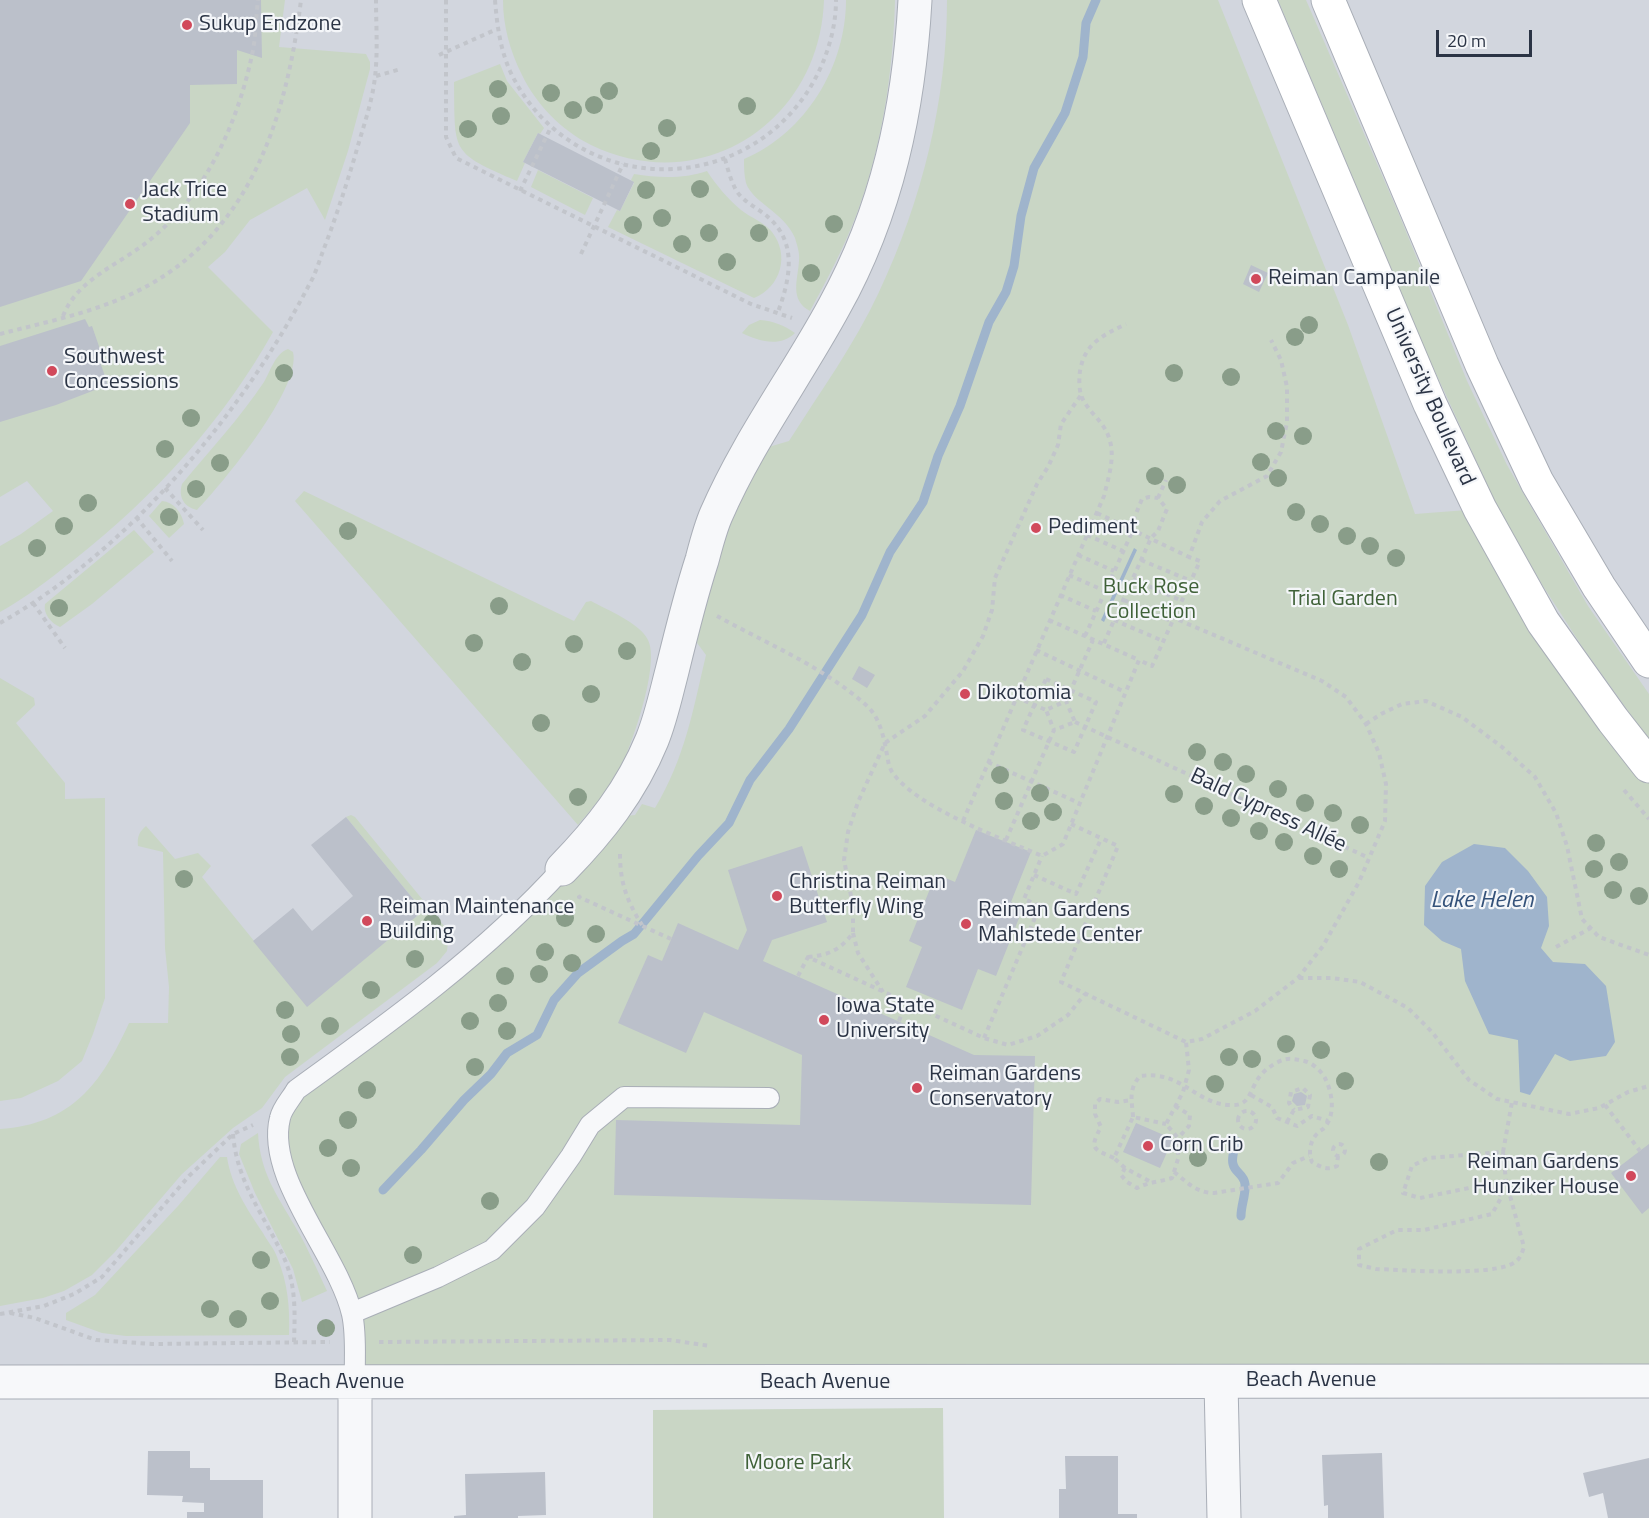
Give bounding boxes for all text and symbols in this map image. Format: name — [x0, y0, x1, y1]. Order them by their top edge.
place label: Sukup Endzone — [199, 12, 341, 38]
marker: Sukup Endzone — [180, 18, 194, 32]
scale bar — [1439, 18, 1535, 56]
text: 20 m — [1447, 27, 1486, 54]
place label: Jack Trice Stadium — [142, 178, 227, 230]
marker: Jack Trice Stadium — [123, 197, 137, 211]
place label: Reiman Campanile — [1268, 266, 1440, 292]
marker: Reiman Campanile — [1249, 272, 1263, 286]
street label: University Boulevard — [1378, 304, 1480, 490]
place label: Southwest Concessions — [64, 345, 179, 396]
marker: Southwest Concessions — [45, 364, 59, 378]
place label: Pediment — [1048, 515, 1137, 541]
marker: Pediment — [1029, 521, 1043, 535]
park label: Buck Rose Collection — [1103, 575, 1199, 626]
park label: Trial Garden — [1288, 587, 1398, 613]
place label: Dikotomia — [977, 681, 1071, 707]
marker: Dikotomia — [958, 687, 972, 701]
street label: Bald Cypress Allée — [1186, 763, 1350, 859]
place label: Christina Reiman Butterfly Wing — [789, 870, 946, 921]
water label: Lake Helen — [1430, 887, 1534, 915]
marker: Christina Reiman Butterfly Wing — [770, 889, 784, 903]
place label: Reiman Maintenance Building — [379, 895, 574, 946]
place label: Reiman Gardens Mahlstede Center — [978, 898, 1142, 950]
marker: Reiman Maintenance Building — [360, 914, 374, 928]
marker: Reiman Gardens Mahlstede Center — [959, 917, 973, 931]
place label: Iowa State University — [836, 994, 935, 1046]
marker: Iowa State University — [817, 1013, 831, 1027]
place label: Reiman Gardens Conservatory — [929, 1062, 1081, 1114]
marker: Reiman Gardens Conservatory — [910, 1081, 924, 1095]
place label: Corn Crib — [1160, 1133, 1244, 1159]
marker: Corn Crib — [1141, 1139, 1155, 1153]
place label: Reiman Gardens Hunziker House — [1467, 1150, 1619, 1202]
marker: Reiman Gardens Hunziker House — [1624, 1169, 1638, 1183]
street label: Beach Avenue — [1246, 1368, 1376, 1394]
street label: Beach Avenue — [274, 1370, 404, 1396]
street label: Beach Avenue — [760, 1370, 890, 1396]
park label: Moore Park — [744, 1451, 852, 1477]

